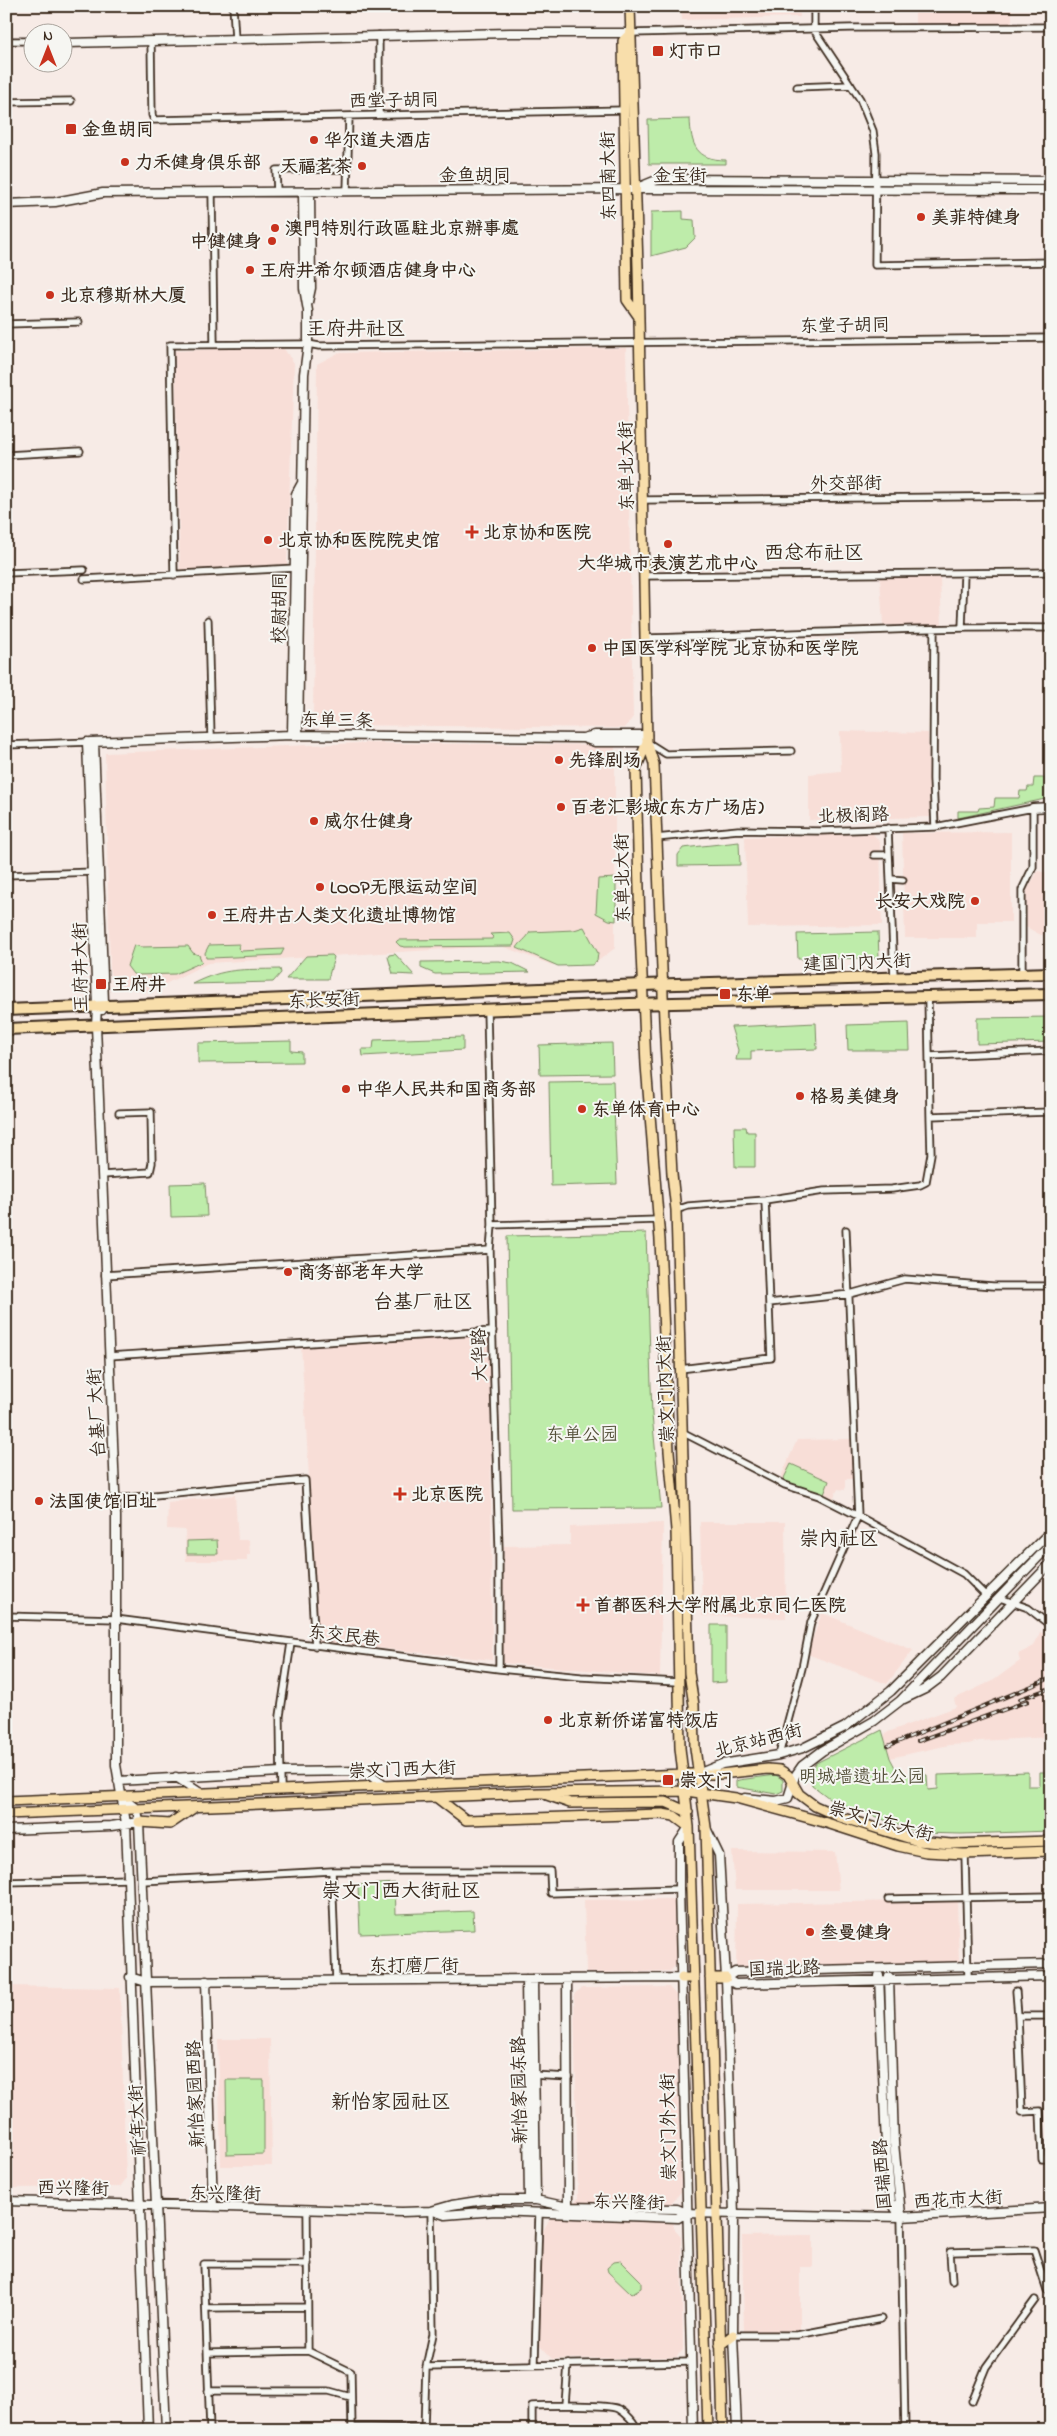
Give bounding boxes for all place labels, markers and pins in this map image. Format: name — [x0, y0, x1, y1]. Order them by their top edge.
place label: 灯市口 — [669, 40, 723, 66]
marker: 灯市口 — [651, 44, 665, 58]
place label: 金鱼胡同 — [82, 118, 154, 144]
marker: 金鱼胡同 — [64, 122, 78, 136]
place label: 华尔道夫酒店 — [324, 129, 432, 155]
marker: 华尔道夫酒店 — [308, 134, 320, 146]
place label: 力禾健身俱乐部 — [135, 151, 261, 177]
place label: 天福茗茶 — [280, 155, 352, 181]
marker: 力禾健身俱乐部 — [119, 156, 131, 168]
marker: 天福茗茶 — [356, 160, 368, 172]
place label: 美菲特健身 — [931, 206, 1021, 232]
marker: 美菲特健身 — [915, 211, 927, 223]
place label: 澳門特別行政區駐北京辦事處 — [285, 217, 519, 243]
marker: 澳門特別行政區駐北京辦事處 — [269, 222, 281, 234]
place label: 中健健身 — [190, 230, 262, 256]
marker: 中健健身 — [266, 235, 278, 247]
place label: 王府井希尔顿酒店健身中心 — [260, 259, 476, 285]
marker: 王府井希尔顿酒店健身中心 — [244, 264, 256, 276]
place label: 北京穆斯林大厦 — [60, 284, 186, 310]
marker: 北京穆斯林大厦 — [44, 289, 56, 301]
place label: 北京协和医院 — [483, 521, 591, 547]
marker: 北京协和医院 — [465, 525, 479, 539]
place label: 北京协和医院院史馆 — [278, 529, 440, 555]
marker: 北京协和医院院史馆 — [262, 534, 274, 546]
marker: 大华城市表演艺术中心 — [662, 538, 674, 550]
place label: 大华城市表演艺术中心 — [578, 552, 758, 578]
place label: 中国医学科学院 北京协和医学院 — [602, 637, 859, 663]
marker: 中国医学科学院 北京协和医学院 — [586, 642, 598, 654]
place label: 先锋剧场 — [569, 749, 641, 775]
marker: 先锋剧场 — [553, 754, 565, 766]
place label: 百老汇影城(东方广场店) — [571, 796, 765, 822]
marker: 百老汇影城(东方广场店) — [555, 801, 567, 813]
place label: 威尔仕健身 — [324, 810, 414, 836]
marker: 威尔仕健身 — [308, 815, 320, 827]
place label: LOOP无限运动空间 — [330, 876, 478, 902]
marker: LOOP无限运动空间 — [314, 881, 326, 893]
place label: 长安大戏院 — [875, 890, 965, 916]
marker: 长安大戏院 — [969, 895, 981, 907]
place label: 王府井古人类文化遗址博物馆 — [222, 904, 456, 930]
marker: 王府井古人类文化遗址博物馆 — [206, 909, 218, 921]
place label: 王府井 — [112, 973, 166, 999]
marker: 王府井 — [94, 977, 108, 991]
place label: 东单 — [736, 983, 772, 1009]
marker: 东单 — [718, 987, 732, 1001]
place label: 中华人民共和国商务部 — [356, 1078, 536, 1104]
marker: 中华人民共和国商务部 — [340, 1083, 352, 1095]
place label: 格易美健身 — [810, 1085, 900, 1111]
marker: 格易美健身 — [794, 1090, 806, 1102]
place label: 东单体育中心 — [592, 1098, 700, 1124]
marker: 东单体育中心 — [576, 1103, 588, 1115]
place label: 商务部老年大学 — [298, 1261, 424, 1287]
marker: 商务部老年大学 — [282, 1266, 294, 1278]
place label: 北京医院 — [411, 1483, 483, 1509]
marker: 北京医院 — [393, 1487, 407, 1501]
place label: 法国使馆旧址 — [49, 1490, 157, 1516]
marker: 法国使馆旧址 — [33, 1495, 45, 1507]
place label: 首都医科大学附属北京同仁医院 — [594, 1594, 846, 1620]
marker: 首都医科大学附属北京同仁医院 — [576, 1598, 590, 1612]
place label: 北京新侨诺富特饭店 — [558, 1709, 720, 1735]
marker: 北京新侨诺富特饭店 — [542, 1714, 554, 1726]
place label: 崇文门 — [679, 1769, 733, 1795]
marker: 崇文门 — [661, 1773, 675, 1787]
place label: 叁曼健身 — [820, 1921, 892, 1947]
marker: 叁曼健身 — [804, 1926, 816, 1938]

